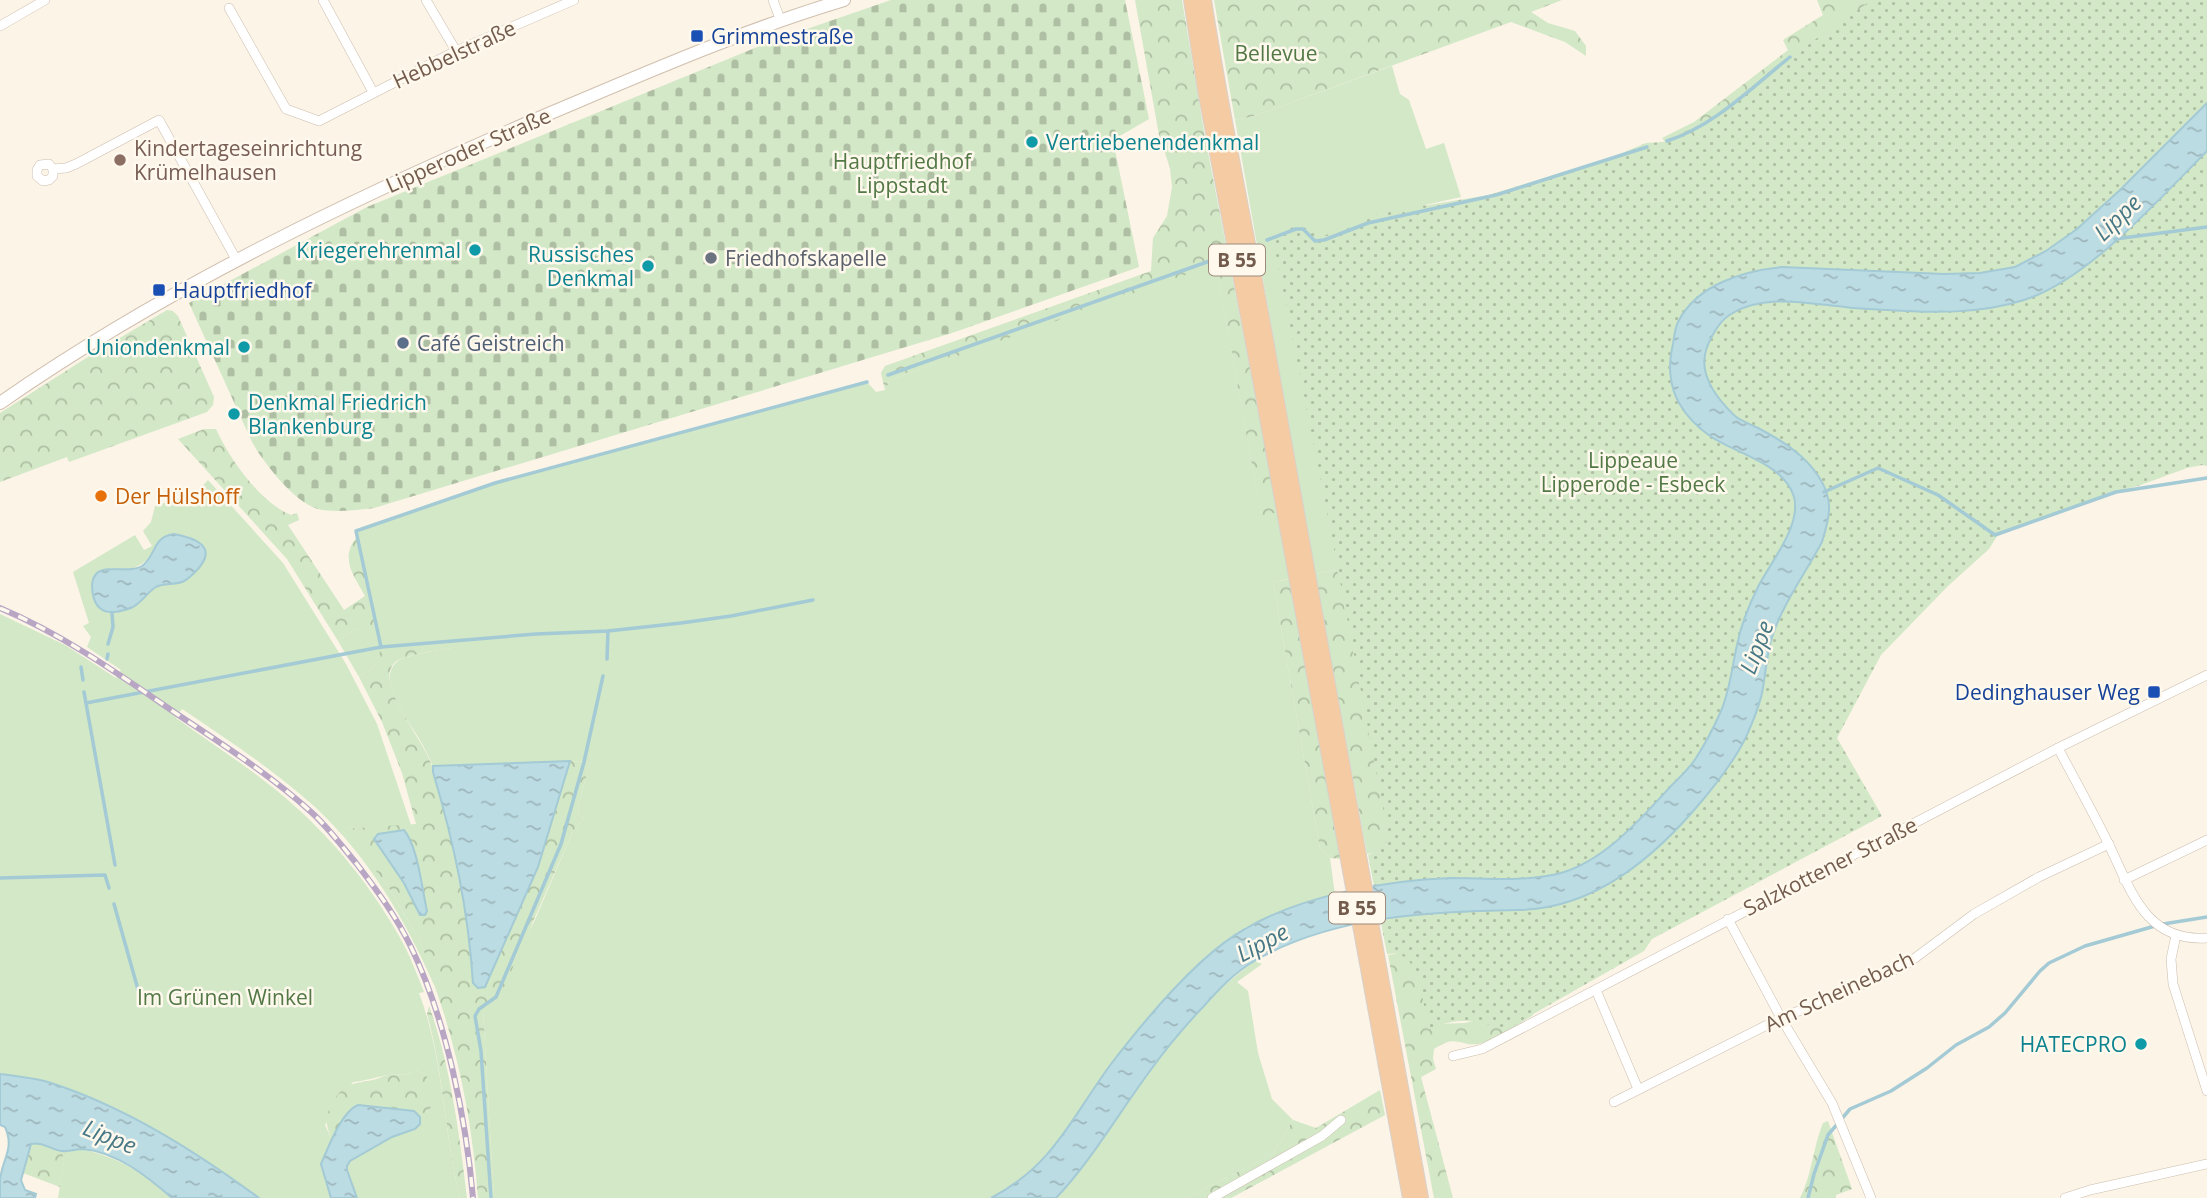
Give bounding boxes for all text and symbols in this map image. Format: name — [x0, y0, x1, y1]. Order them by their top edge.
street label: Hebbelstraße — [388, 13, 520, 95]
place label: Grimmestraße — [711, 22, 853, 50]
marker: Grimmestraße — [689, 28, 705, 44]
park label: Bellevue — [1235, 39, 1317, 67]
street label: Lipperoder Straße — [381, 101, 555, 199]
place label: Vertriebenendenkmal — [1046, 128, 1259, 156]
place label: Kindertageseinrichtung Krümelhausen — [134, 134, 362, 186]
marker: Vertriebenendenkmal — [1024, 134, 1040, 150]
park label: Hauptfriedhof Lippstadt — [833, 147, 973, 199]
marker: Kindertageseinrichtung Krümelhausen — [112, 152, 128, 168]
water label: Lippe — [2086, 186, 2148, 248]
place label: Kriegerehrenmal — [296, 236, 461, 264]
place label: Russisches Denkmal — [528, 240, 634, 292]
marker: Kriegerehrenmal — [467, 242, 483, 258]
place label: Friedhofskapelle — [725, 244, 887, 272]
road number: B 55 — [1209, 244, 1265, 276]
marker: Friedhofskapelle — [703, 250, 719, 266]
marker: Russisches Denkmal — [640, 258, 656, 274]
place label: Hauptfriedhof — [173, 276, 313, 304]
marker: Hauptfriedhof — [151, 282, 167, 298]
place label: Café Geistreich — [417, 329, 565, 357]
place label: Uniondenkmal — [86, 333, 230, 361]
marker: Café Geistreich — [395, 335, 411, 351]
marker: Uniondenkmal — [236, 339, 252, 355]
place label: Denkmal Friedrich Blankenburg — [248, 388, 427, 440]
marker: Denkmal Friedrich Blankenburg — [226, 406, 242, 422]
park label: Lippeaue Lipperode - Esbeck — [1541, 446, 1725, 498]
place label: Der Hülshoff — [115, 482, 241, 510]
marker: Der Hülshoff — [93, 488, 109, 504]
water label: Lippe — [1731, 616, 1781, 678]
place label: Dedinghauser Weg — [1955, 678, 2140, 706]
marker: Dedinghauser Weg — [2146, 684, 2162, 700]
street label: Salzkottener Straße — [1738, 810, 1922, 922]
road number: B 55 — [1329, 893, 1385, 924]
water label: Lippe — [1230, 915, 1294, 969]
street label: Am Scheinebach — [1760, 944, 1918, 1038]
park label: Im Grünen Winkel — [137, 983, 313, 1011]
place label: HATECPRO — [2020, 1030, 2127, 1058]
marker: HATECPRO — [2133, 1036, 2149, 1052]
water label: Lippe — [79, 1111, 141, 1161]

